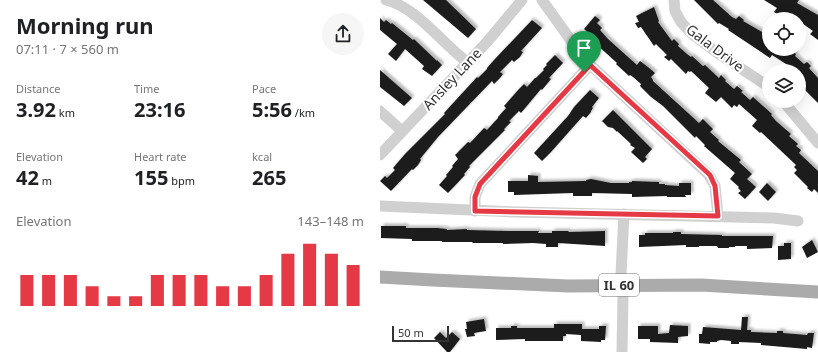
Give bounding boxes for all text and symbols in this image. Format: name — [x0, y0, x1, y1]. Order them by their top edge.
text: Morning run — [16, 10, 154, 40]
map controls — [762, 12, 806, 108]
button: locate — [762, 12, 806, 56]
button: share — [322, 13, 364, 55]
street label: Gala Drive — [683, 20, 748, 76]
pin — [567, 31, 601, 72]
icon: arrive — [573, 37, 595, 59]
text: 07:11 · 7 × 560 m — [16, 40, 119, 58]
street label: Ansley Lane — [418, 44, 485, 114]
button: layers — [762, 64, 806, 108]
text: Distance — [16, 81, 61, 96]
text: Time — [134, 81, 159, 96]
text: Pace — [252, 81, 276, 96]
text: 3.92 — [16, 96, 56, 123]
text: 23:16 — [134, 96, 185, 123]
text: 5:56 — [252, 96, 292, 123]
text: km — [56, 105, 75, 120]
text: /km — [292, 105, 315, 120]
text: Elevation — [16, 149, 63, 164]
text: Heart rate — [134, 149, 187, 164]
text: kcal — [252, 149, 272, 164]
text: 42 — [16, 164, 39, 191]
text: 155 — [134, 164, 168, 191]
text: 265 — [252, 164, 286, 191]
text: m — [39, 173, 52, 188]
text: bpm — [168, 173, 195, 188]
text: Elevation — [16, 212, 72, 230]
text: 143–148 m — [297, 212, 364, 230]
road number: IL 60 — [599, 274, 639, 296]
scale bar — [392, 324, 449, 343]
text: 50 m — [398, 325, 424, 340]

